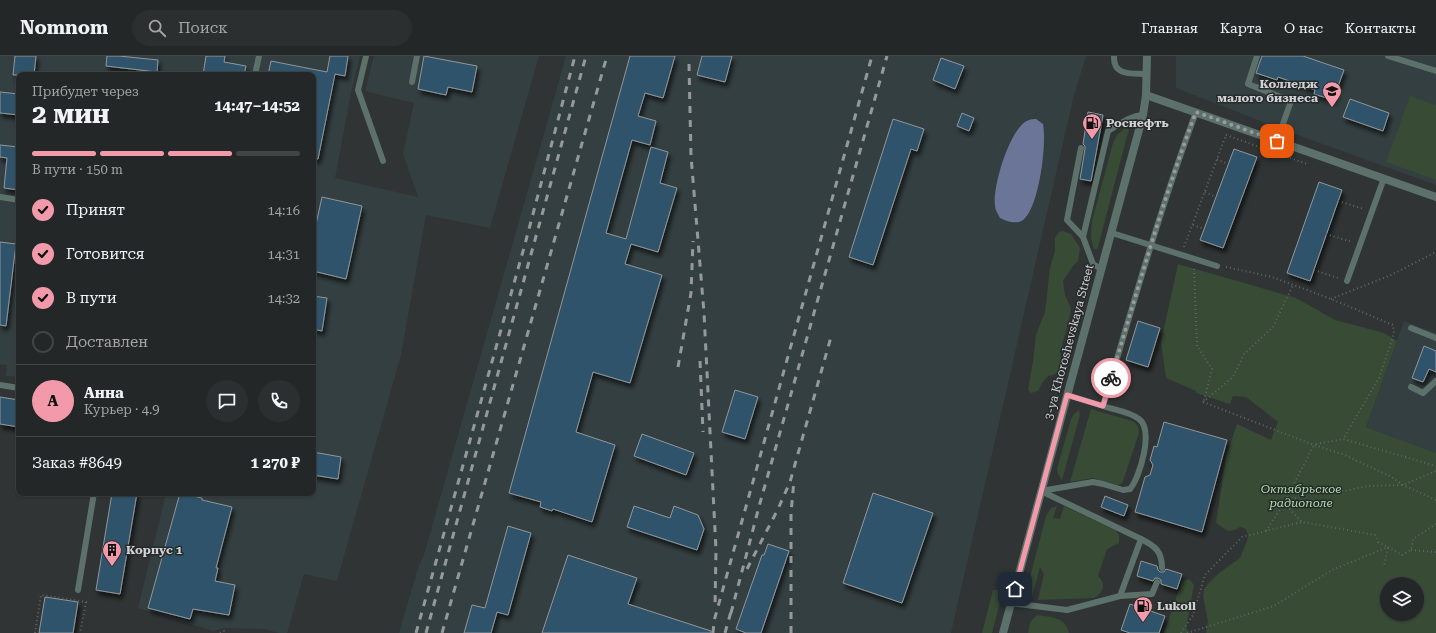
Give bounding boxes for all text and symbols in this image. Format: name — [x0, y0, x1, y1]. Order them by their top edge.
search box — [132, 10, 412, 46]
text: Nomnom — [20, 16, 108, 39]
icon: search — [146, 17, 168, 39]
text: Поиск — [178, 19, 228, 37]
text: Главная — [1141, 20, 1198, 36]
text: Карта — [1220, 20, 1262, 36]
text: О нас — [1284, 20, 1323, 36]
text: Контакты — [1345, 20, 1416, 36]
place label: Колледж малого бизнеса — [1217, 77, 1319, 105]
school or university icon: Колледж малого бизнеса — [1321, 80, 1343, 108]
text: Прибудет через — [32, 84, 139, 99]
text: 14:47–14:52 — [214, 97, 300, 115]
text: 2 мин — [32, 99, 110, 129]
fuel station icon: Роснефть — [1081, 112, 1103, 140]
place label: Роснефть — [1106, 116, 1169, 130]
pin — [1260, 124, 1294, 158]
icon: bag — [1266, 130, 1288, 152]
text: В пути · 150 m — [32, 162, 123, 177]
icon: check — [32, 199, 54, 221]
text: Принят — [66, 201, 125, 219]
text: 14:16 — [268, 203, 300, 218]
icon: check — [32, 243, 54, 265]
text: Готовится — [66, 245, 144, 263]
text: 14:31 — [268, 247, 300, 262]
street label: 3-ya Khoroshevskaya Street — [1041, 262, 1097, 422]
icon: check — [32, 287, 54, 309]
text: В пути — [66, 289, 117, 307]
text: 14:32 — [268, 291, 300, 306]
text: Доставлен — [66, 333, 148, 351]
courier — [1091, 358, 1131, 398]
icon: bike — [1100, 367, 1122, 389]
button: chat — [206, 380, 248, 422]
button: phone — [258, 380, 300, 422]
text: Анна — [84, 384, 124, 402]
text: А — [48, 392, 58, 410]
text: Курьер · 4.9 — [84, 402, 160, 417]
text: Заказ #8649 — [32, 454, 122, 472]
text: 1 270 ₽ — [250, 454, 300, 472]
park label: Октябрьское радиополе — [1261, 482, 1341, 510]
building icon: Корпус 1 — [101, 539, 123, 567]
place label: Корпус 1 — [126, 543, 183, 557]
pin — [998, 572, 1032, 606]
map controls — [1380, 577, 1424, 621]
button: layers — [1380, 577, 1424, 621]
icon: home — [1004, 578, 1026, 600]
fuel station icon: Lukoil — [1132, 595, 1154, 623]
place label: Lukoil — [1157, 599, 1196, 613]

